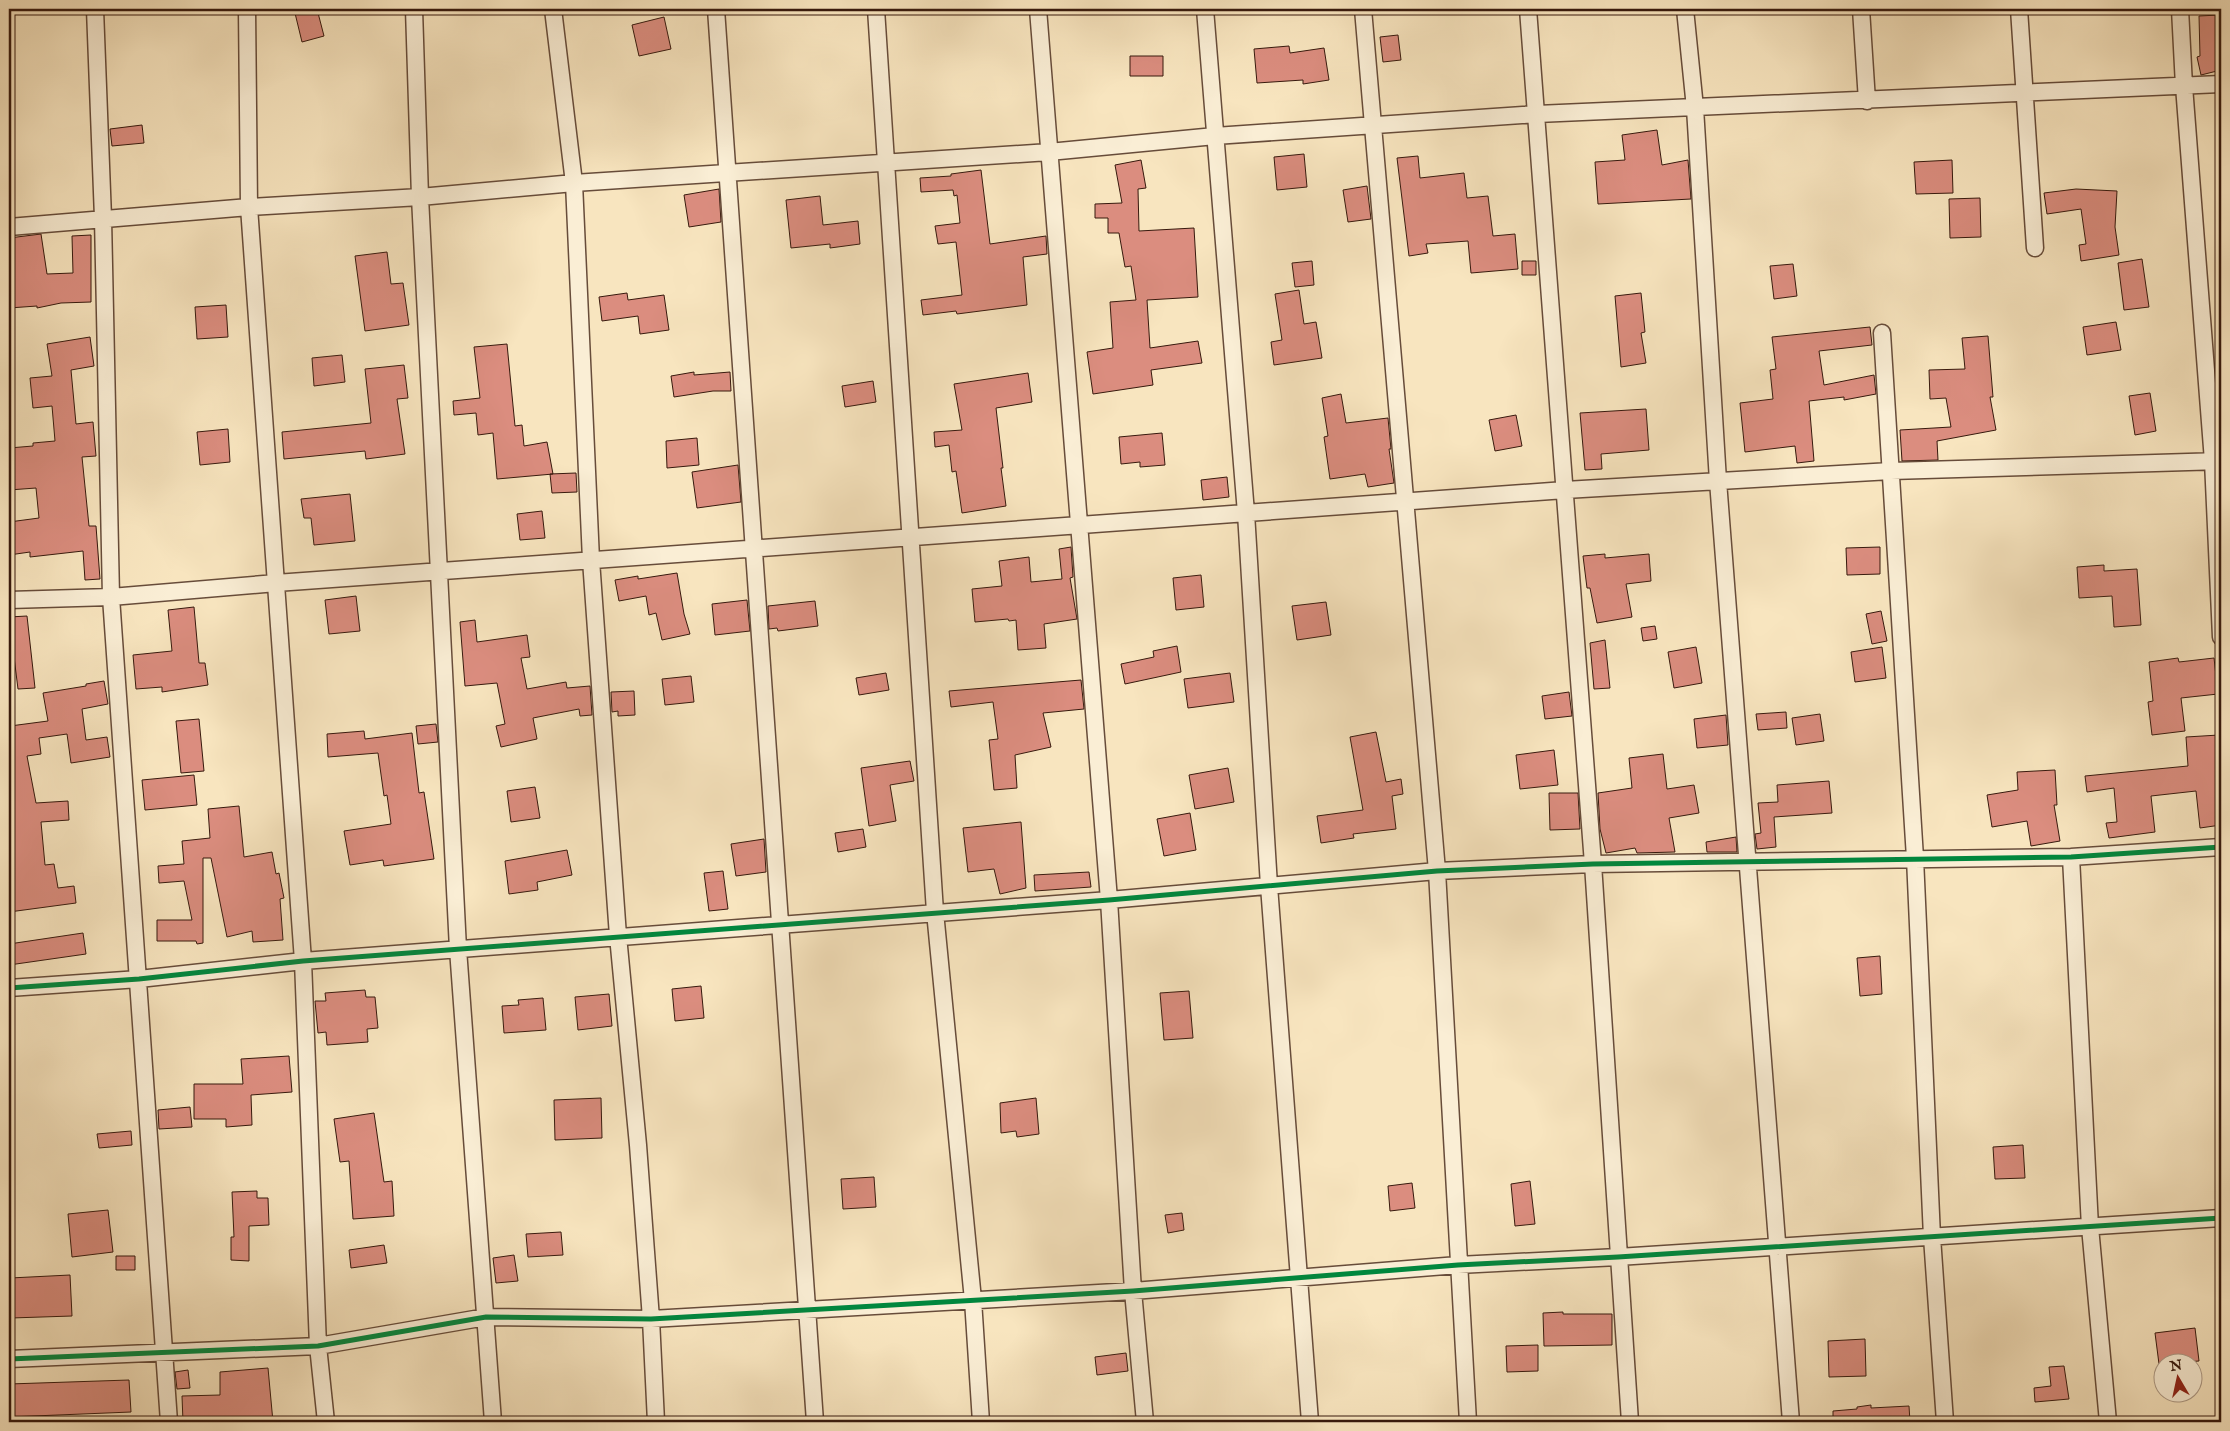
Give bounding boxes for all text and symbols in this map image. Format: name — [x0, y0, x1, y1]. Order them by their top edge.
north arrow — [2152, 1354, 2202, 1404]
text: N — [2168, 1356, 2184, 1376]

